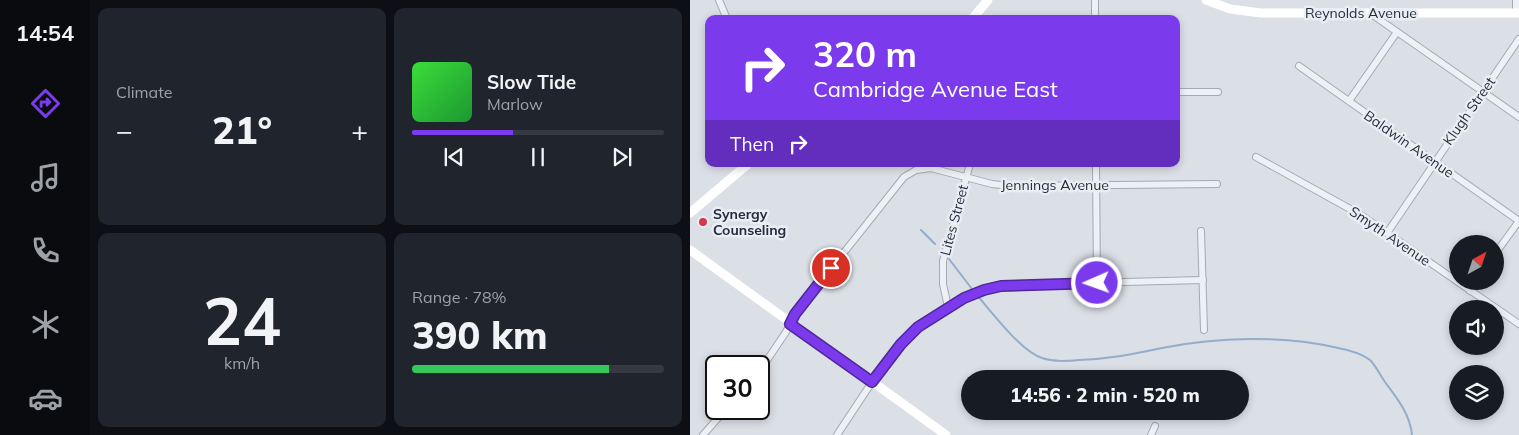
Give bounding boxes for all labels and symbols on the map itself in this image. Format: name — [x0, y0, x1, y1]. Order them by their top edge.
street label: Reynolds Avenue — [1305, 4, 1417, 22]
street label: Klugh Street — [1439, 73, 1499, 149]
street label: Baldwin Avenue — [1361, 106, 1457, 182]
street label: Jennings Avenue — [1001, 176, 1109, 194]
street label: Lites Street — [936, 182, 972, 257]
street label: Smyth Avenue — [1346, 202, 1434, 270]
place label: Synergy Counseling — [713, 205, 786, 239]
marker: Synergy Counseling — [697, 216, 709, 228]
north arrow — [1449, 235, 1504, 290]
pin — [810, 247, 852, 289]
position arrow — [1070, 256, 1122, 308]
speed limit sign: 30 — [705, 355, 770, 420]

